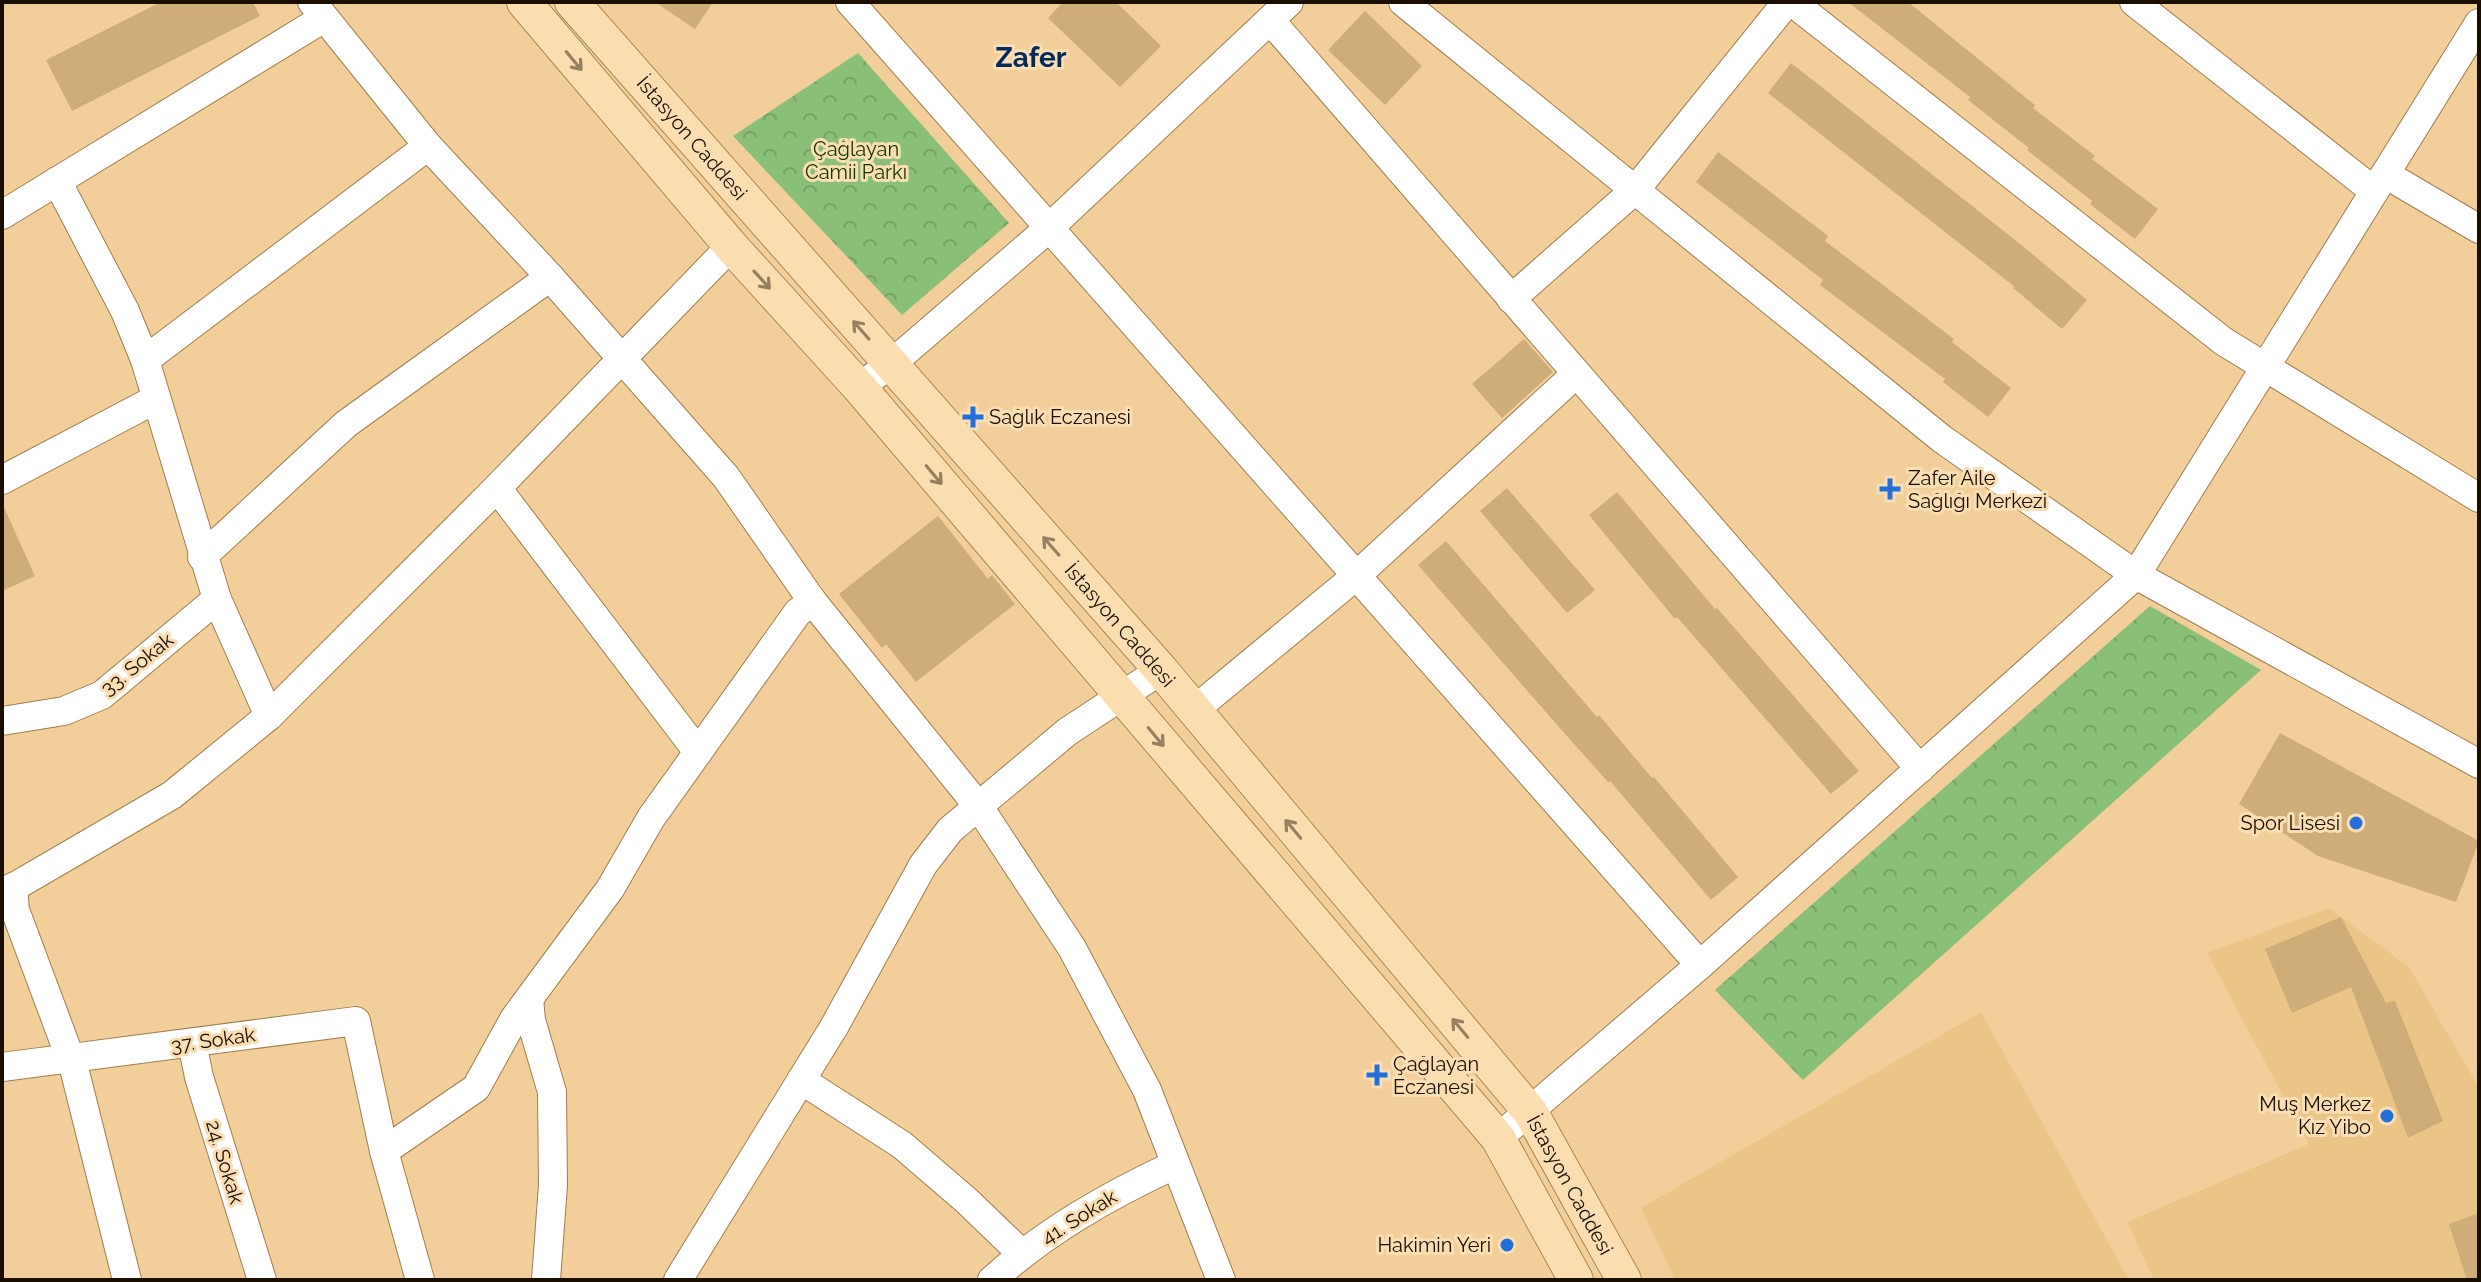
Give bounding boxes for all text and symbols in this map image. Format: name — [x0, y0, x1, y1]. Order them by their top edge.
district label: Zafer — [995, 41, 1067, 74]
one-way arrow — [565, 51, 583, 71]
street label: İstasyon Caddesi — [632, 71, 753, 205]
park label: Çağlayan Camii Parkı — [805, 137, 907, 184]
one-way arrow — [753, 269, 771, 289]
one-way arrow — [852, 320, 870, 340]
place label: Sağlık Eczanesi — [989, 405, 1131, 429]
marker: Sağlık Eczanesi — [964, 408, 982, 426]
one-way arrow — [925, 464, 943, 484]
place label: Zafer Aile Sağlığı Merkezi — [1908, 466, 2047, 513]
marker: Zafer Aile Sağlığı Merkezi — [1879, 478, 1901, 500]
one-way arrow — [1043, 536, 1061, 556]
street label: İstasyon Caddesi — [1060, 558, 1181, 692]
street label: 33. Sokak — [96, 627, 178, 700]
one-way arrow — [1147, 726, 1165, 747]
place label: Spor Lisesi — [2241, 811, 2340, 835]
marker: Spor Lisesi — [2347, 814, 2365, 832]
one-way arrow — [1284, 819, 1302, 840]
one-way arrow — [1451, 1018, 1469, 1039]
street label: 37. Sokak — [169, 1022, 257, 1058]
place label: Çağlayan Eczanesi — [1393, 1052, 1479, 1099]
marker: Çağlayan Eczanesi — [1368, 1066, 1386, 1084]
place label: Muş Merkez Kız Yibo — [2259, 1092, 2371, 1139]
marker: Muş Merkez Kız Yibo — [2378, 1107, 2396, 1125]
street label: İstasyon Caddesi — [1522, 1110, 1619, 1259]
street label: 24. Sokak — [201, 1117, 249, 1207]
street label: 41. Sokak — [1037, 1184, 1122, 1250]
place label: Hakimin Yeri — [1377, 1233, 1491, 1257]
marker: Hakimin Yeri — [1498, 1236, 1516, 1254]

